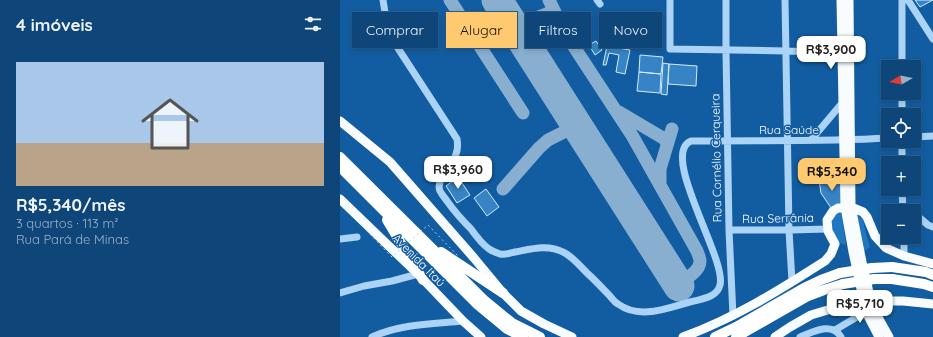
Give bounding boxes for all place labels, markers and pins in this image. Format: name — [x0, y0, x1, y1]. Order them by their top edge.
pin: R$3,900 — [794, 36, 868, 70]
pin: R$3,960 — [421, 156, 495, 190]
pin: R$5,340 — [795, 158, 869, 192]
pin: R$5,710 — [823, 290, 897, 324]

